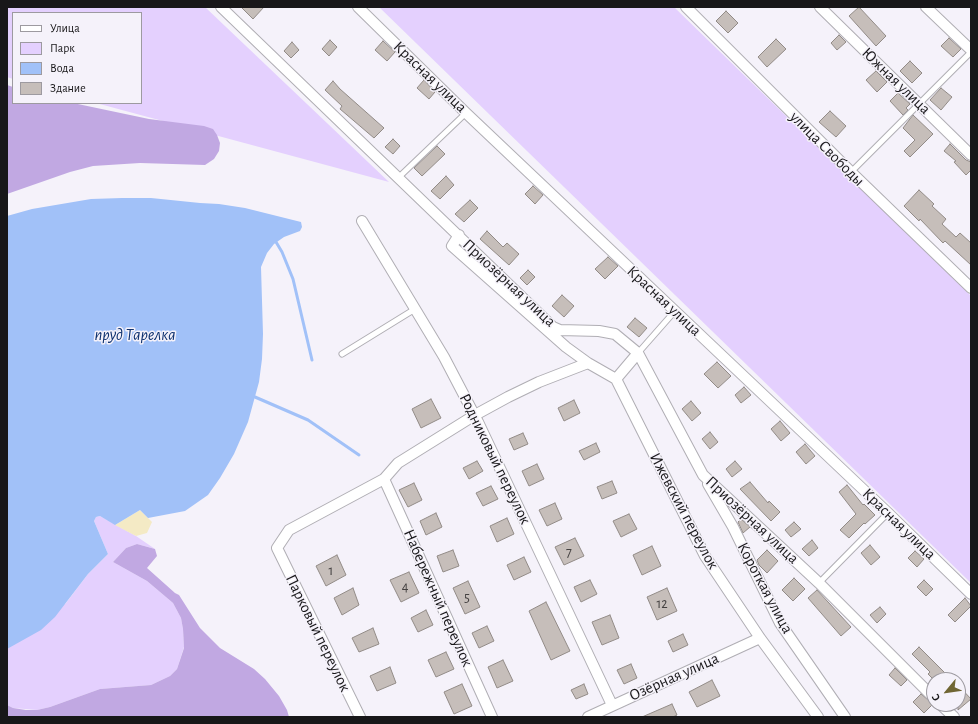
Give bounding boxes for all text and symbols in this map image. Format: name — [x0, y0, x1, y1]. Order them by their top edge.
legend — [12, 12, 142, 104]
text: Улица — [50, 22, 80, 34]
street label: Красная улица — [389, 37, 471, 117]
text: Парк — [50, 42, 75, 54]
street label: Южная улица — [858, 43, 934, 119]
text: Вода — [50, 62, 74, 74]
text: Здание — [50, 82, 86, 94]
street label: улица Свободы — [786, 108, 868, 190]
street label: Приозёрная улица — [458, 235, 560, 331]
street label: Красная улица — [623, 262, 705, 340]
water label: пруд Тарелка — [95, 325, 175, 345]
street label: Родниковый переулок — [455, 391, 535, 527]
street label: Ижевский переулок — [645, 449, 723, 573]
street label: Приозёрная улица — [701, 472, 803, 568]
street label: Красная улица — [858, 484, 940, 564]
street label: Набережный переулок — [399, 526, 477, 670]
street label: Короткая улица — [733, 539, 797, 637]
house number: 7 — [566, 544, 572, 560]
house number: 1 — [329, 563, 333, 579]
street label: Парковый переулок — [281, 571, 355, 695]
house number: 4 — [402, 579, 408, 595]
house number: 5 — [464, 590, 470, 606]
house number: 12 — [656, 596, 668, 612]
street label: Озёрная улица — [626, 649, 722, 705]
north arrow — [926, 672, 966, 712]
text: С — [930, 692, 942, 703]

